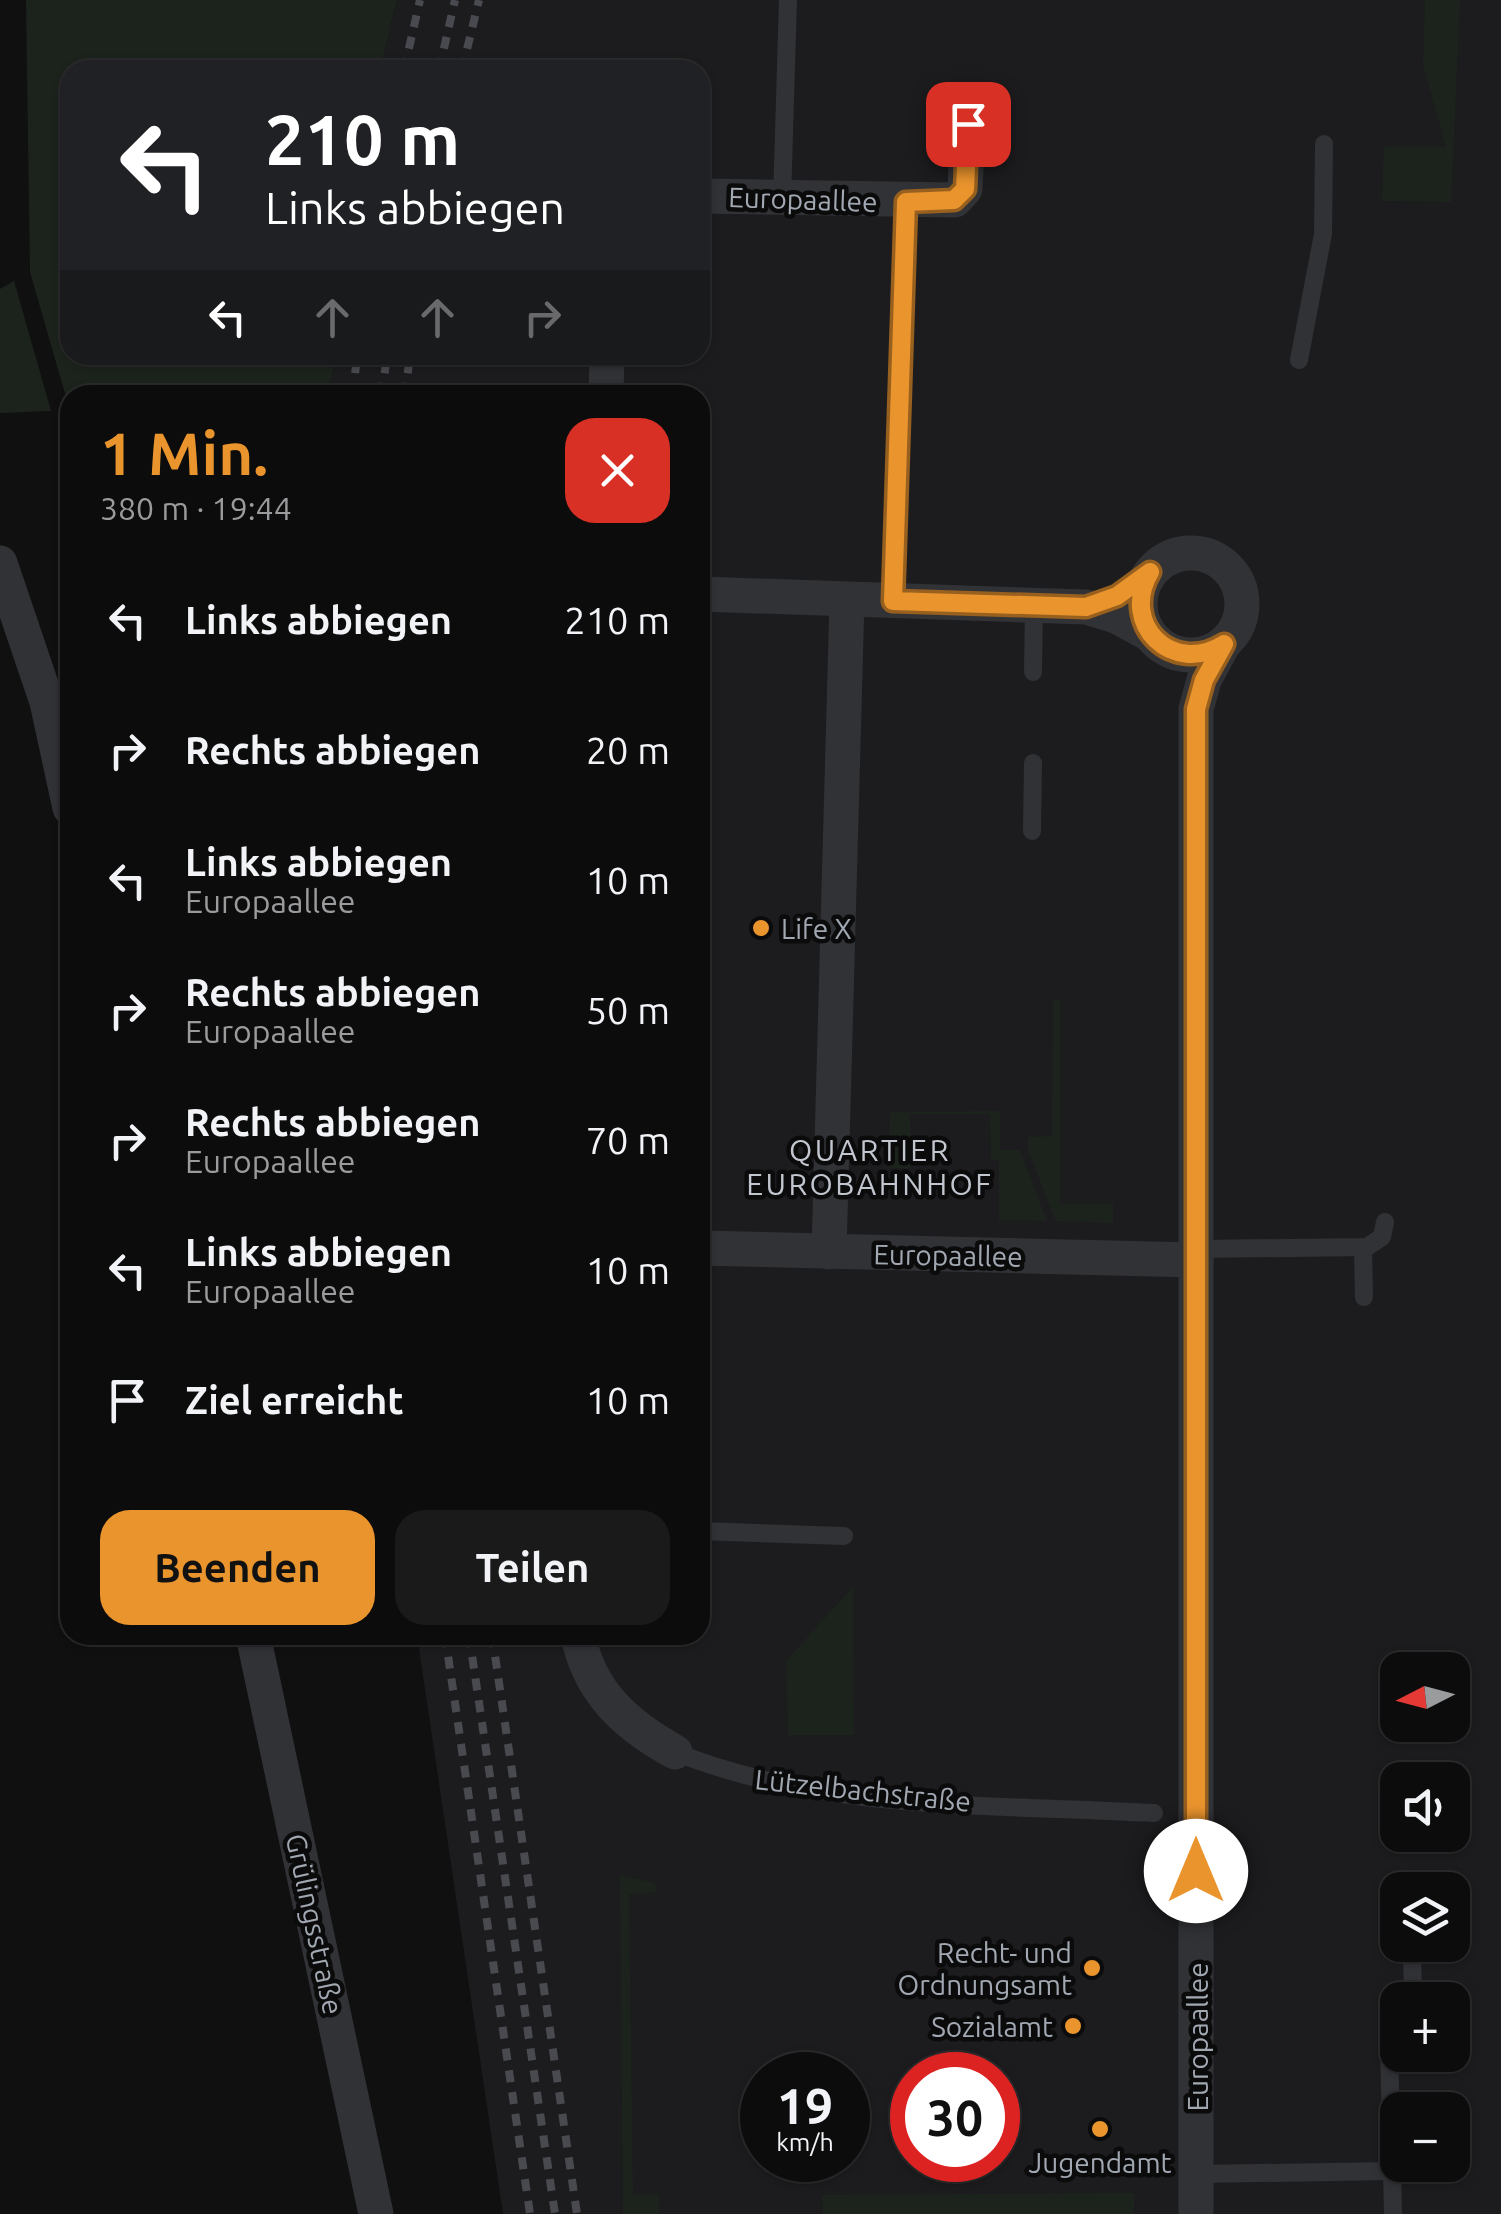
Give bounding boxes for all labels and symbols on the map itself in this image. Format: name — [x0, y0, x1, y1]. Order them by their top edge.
pin — [926, 82, 1011, 167]
street label: Europaallee — [728, 181, 878, 217]
place label: Life X — [781, 913, 852, 944]
marker: Life X — [750, 917, 772, 939]
district label: QUARTIER EUROBAHNHOF — [746, 1133, 994, 1201]
street label: Europaallee — [873, 1238, 1023, 1272]
north arrow — [1380, 1652, 1470, 1742]
street label: Lützelbachstraße — [754, 1763, 972, 1817]
position arrow — [1144, 1819, 1248, 1923]
street label: Grülingsstraße — [281, 1831, 349, 2017]
place label: Recht- und Ordnungsamt — [898, 1937, 1072, 2000]
marker: Recht- und Ordnungsamt — [1081, 1957, 1103, 1979]
street label: Europaallee — [1182, 1962, 1213, 2112]
place label: Sozialamt — [931, 2011, 1053, 2042]
marker: Sozialamt — [1062, 2015, 1084, 2037]
speed limit sign: 30 — [890, 2052, 1020, 2182]
marker: Jugendamt — [1089, 2118, 1111, 2140]
place label: Jugendamt — [1028, 2147, 1172, 2178]

